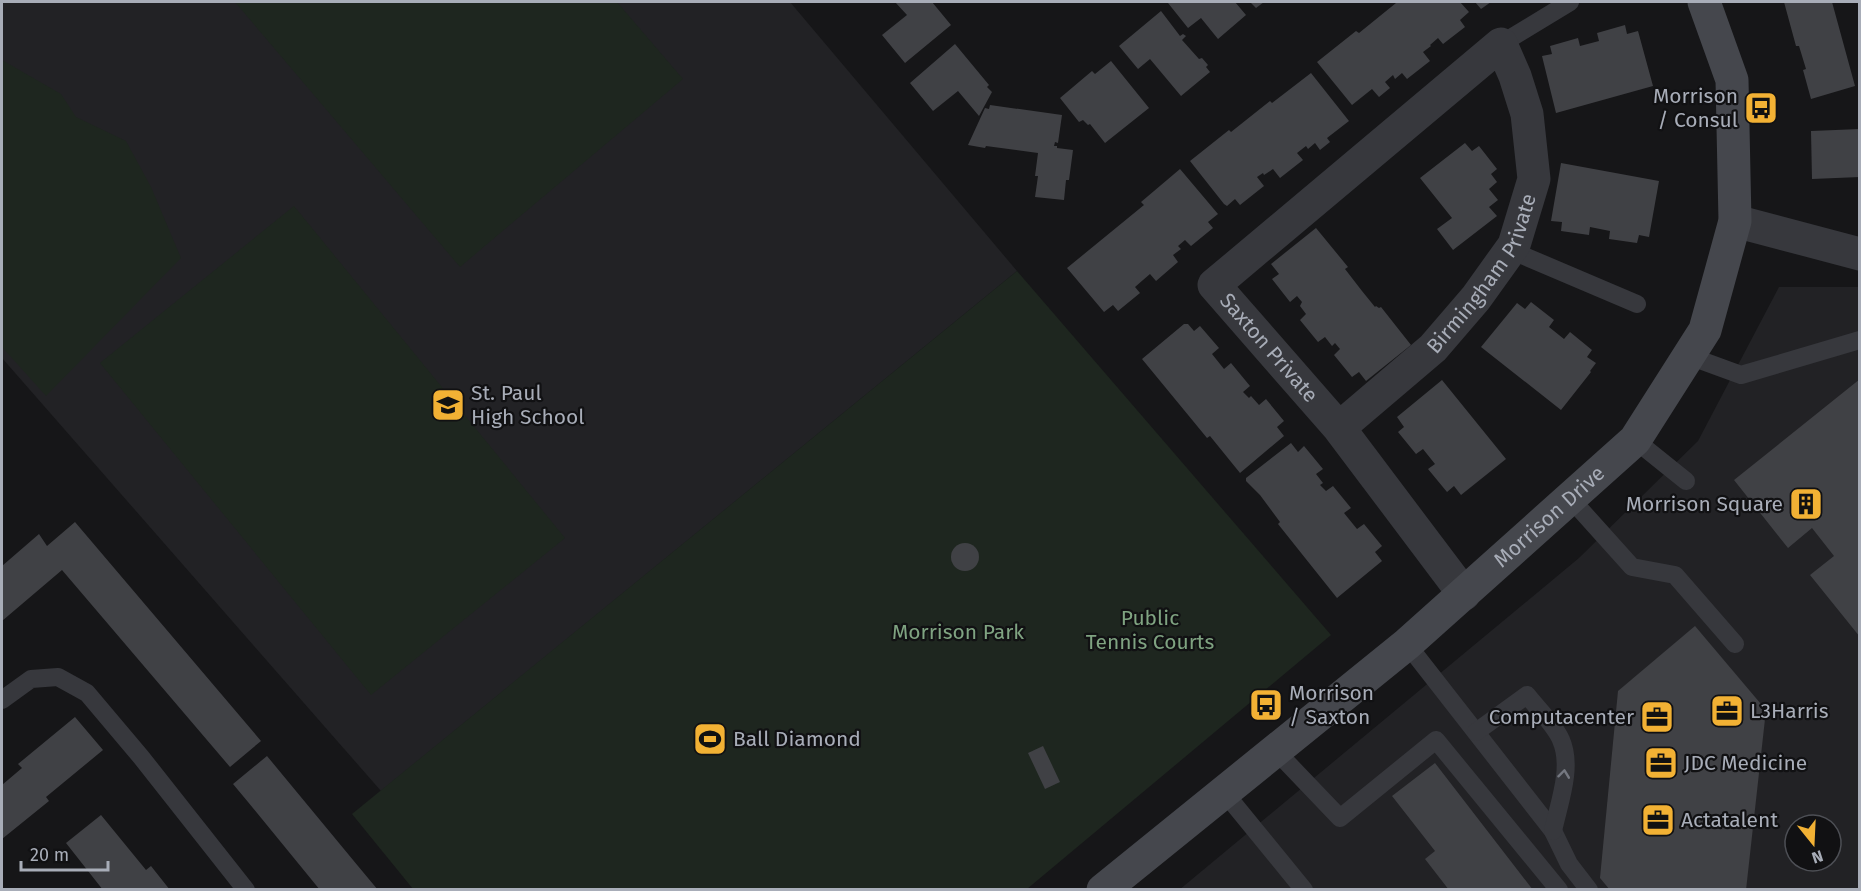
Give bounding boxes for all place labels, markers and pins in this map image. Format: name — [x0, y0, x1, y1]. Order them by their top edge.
place label: Morrison / Consul — [1653, 83, 1738, 133]
bus stop icon: Morrison / Consul — [1743, 90, 1779, 126]
place label: St. Paul High School — [471, 380, 584, 430]
school or university icon: St. Paul High School — [430, 387, 466, 423]
building icon: Morrison Square — [1788, 486, 1824, 522]
place label: Morrison Square — [1626, 491, 1783, 517]
place label: Morrison / Saxton — [1289, 680, 1374, 730]
bus stop icon: Morrison / Saxton — [1248, 687, 1284, 723]
office icon: L3Harris — [1709, 693, 1745, 729]
place label: L3Harris — [1750, 698, 1829, 724]
office icon: Computacenter — [1639, 699, 1675, 735]
place label: Computacenter — [1489, 704, 1634, 730]
sports icon: Ball Diamond — [692, 721, 728, 757]
place label: Ball Diamond — [733, 726, 861, 752]
office icon: JDC Medicine — [1643, 745, 1679, 781]
place label: JDC Medicine — [1684, 750, 1807, 776]
office icon: Actatalent — [1640, 802, 1676, 838]
place label: Actatalent — [1681, 807, 1778, 833]

